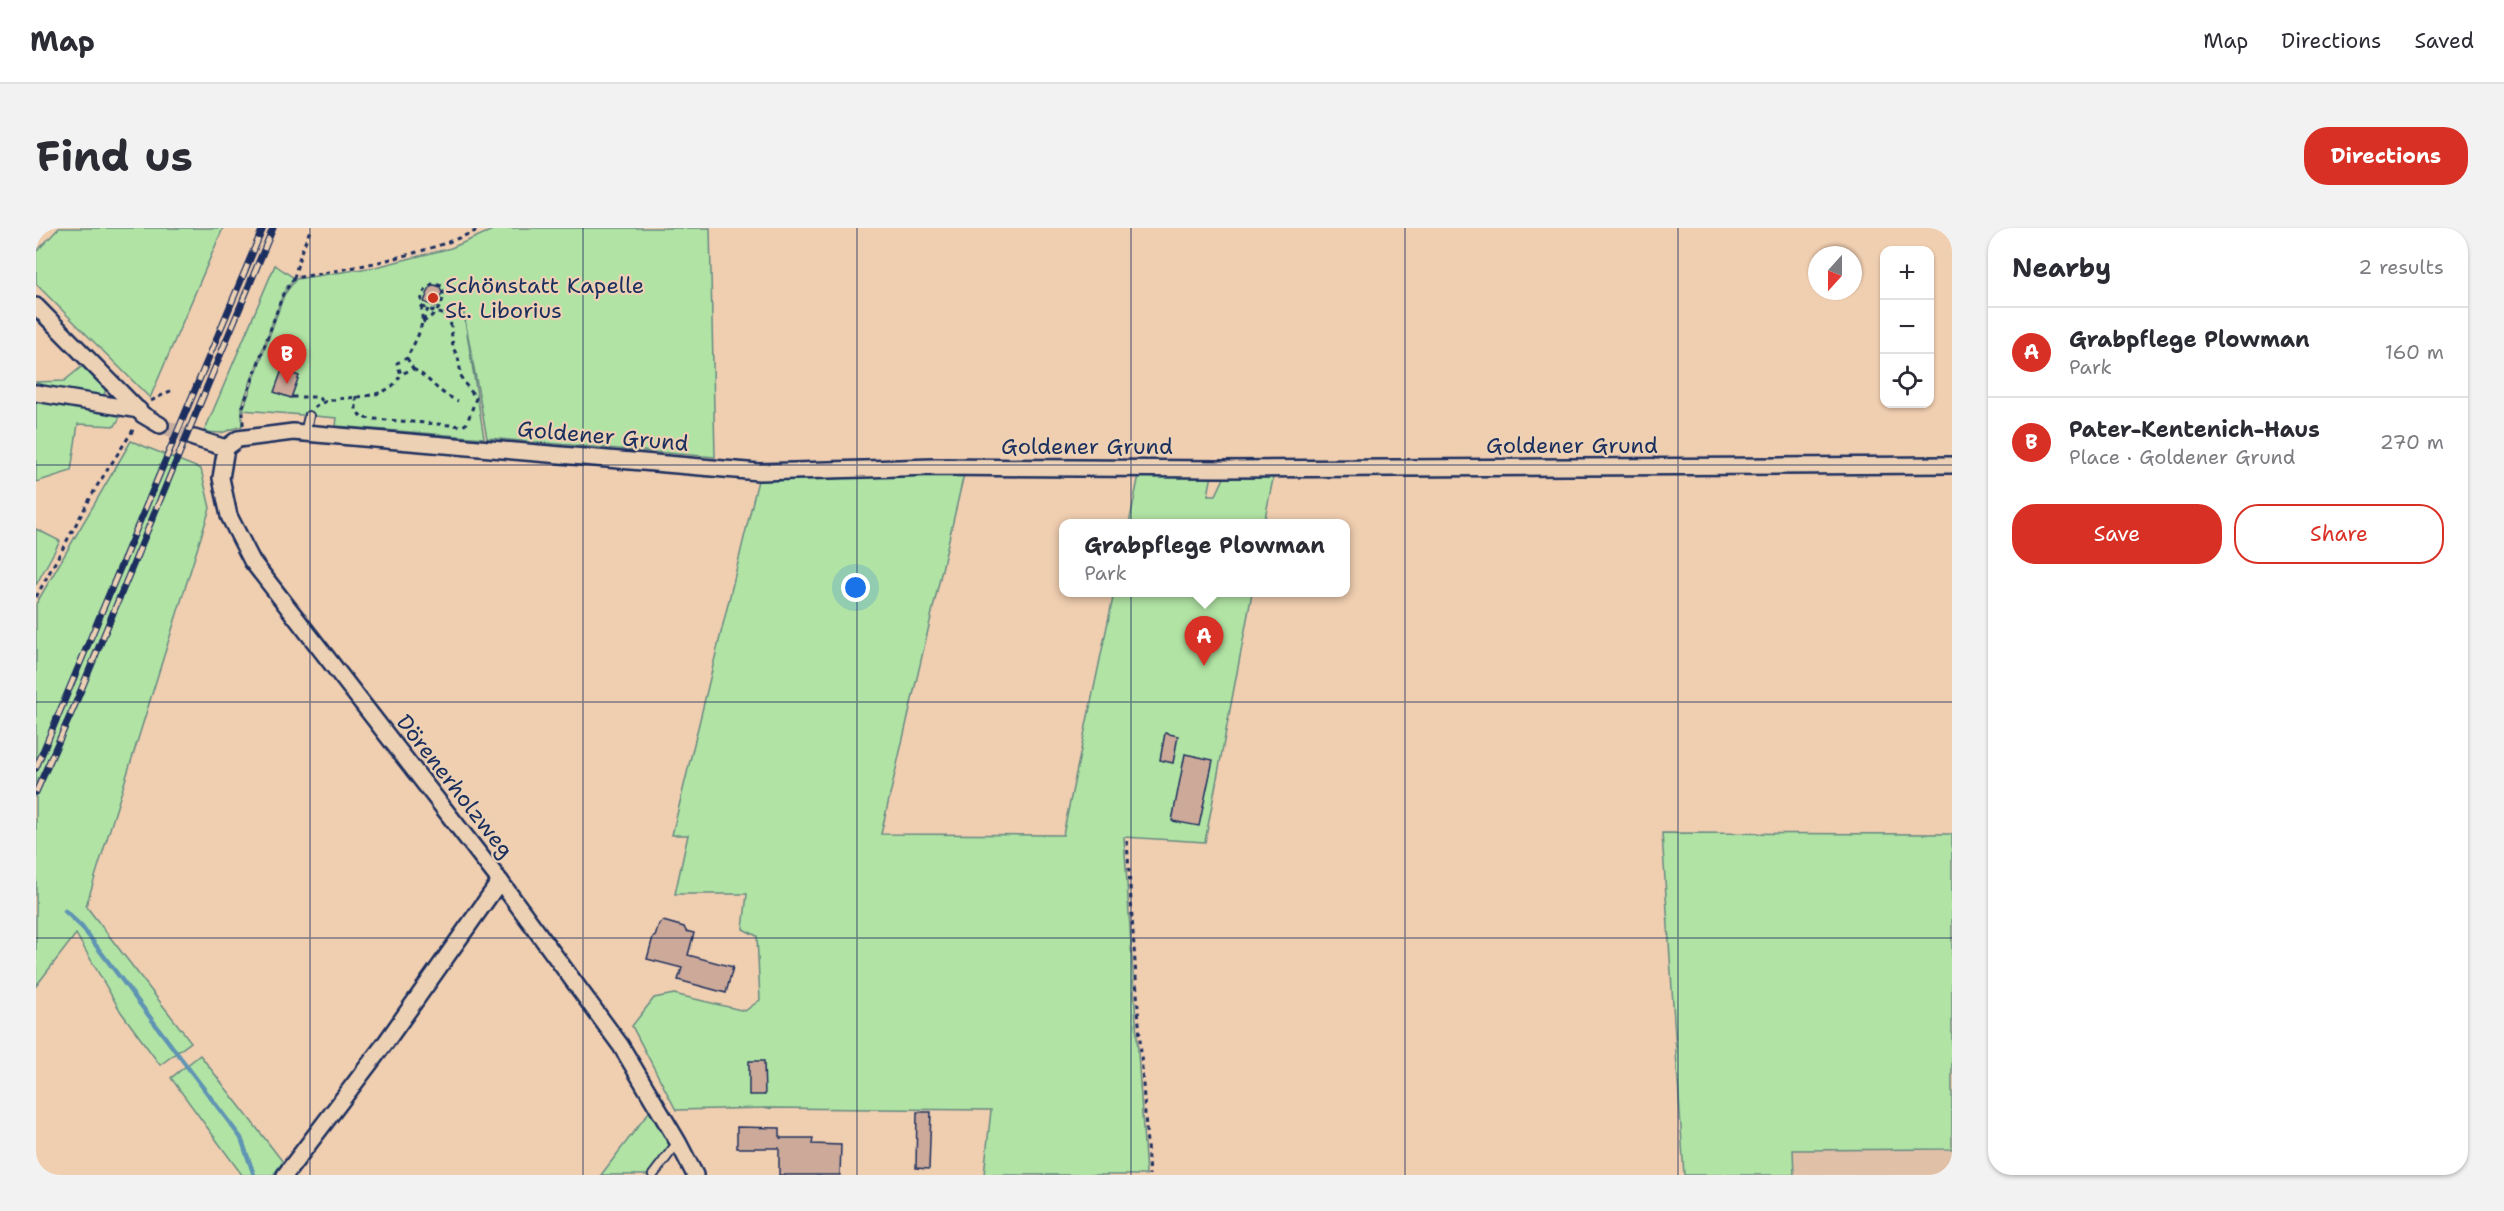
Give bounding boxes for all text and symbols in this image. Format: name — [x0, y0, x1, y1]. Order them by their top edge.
text: Map — [30, 22, 95, 60]
text: Map — [2203, 27, 2248, 55]
text: Directions — [2281, 27, 2381, 55]
text: Saved — [2414, 27, 2474, 55]
button: Directions — [2304, 127, 2468, 185]
text: Find us — [36, 128, 193, 184]
north arrow — [1808, 246, 1862, 300]
map controls — [1880, 246, 1934, 408]
button: + — [1880, 246, 1934, 300]
text: Nearby — [2012, 250, 2111, 285]
text: 2 results — [2358, 254, 2444, 280]
place label: Schönstatt Kapelle St. Liborius — [445, 271, 644, 325]
marker: Schönstatt Kapelle St. Liborius — [426, 291, 440, 305]
button: − — [1880, 300, 1934, 354]
text: Grabpflege Plowman — [2069, 325, 2310, 354]
pin: B — [268, 334, 306, 384]
text: A — [2024, 339, 2039, 365]
text: 160 m — [2385, 339, 2444, 365]
button: locate — [1880, 354, 1934, 408]
text: Park — [2069, 354, 2112, 380]
street label: Goldener Grund — [516, 414, 690, 458]
text: Pater-Kentenich-Haus — [2069, 415, 2320, 444]
text: B — [2025, 429, 2038, 455]
text: 270 m — [2380, 429, 2444, 455]
street label: Goldener Grund — [1486, 431, 1658, 460]
street label: Goldener Grund — [1001, 432, 1173, 461]
text: Place · Goldener Grund — [2069, 444, 2296, 470]
button: Save — [2012, 504, 2222, 564]
button: Share — [2234, 504, 2444, 564]
popup — [1059, 519, 1350, 597]
text: Grabpflege Plowman — [1084, 531, 1325, 560]
text: Park — [1084, 560, 1127, 586]
your location — [841, 573, 870, 602]
pin: A — [1184, 616, 1224, 666]
street label: Dörenerholzweg — [390, 708, 520, 864]

